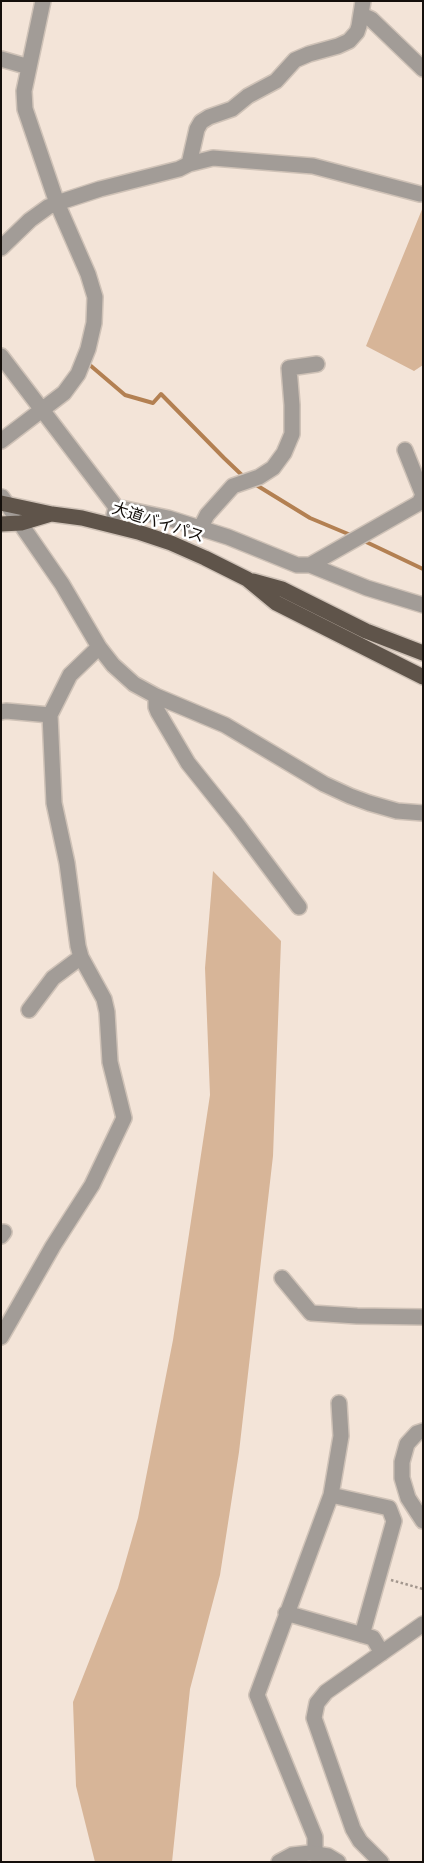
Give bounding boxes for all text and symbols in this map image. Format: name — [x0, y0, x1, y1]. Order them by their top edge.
street label: 大道バイパス — [109, 499, 207, 547]

